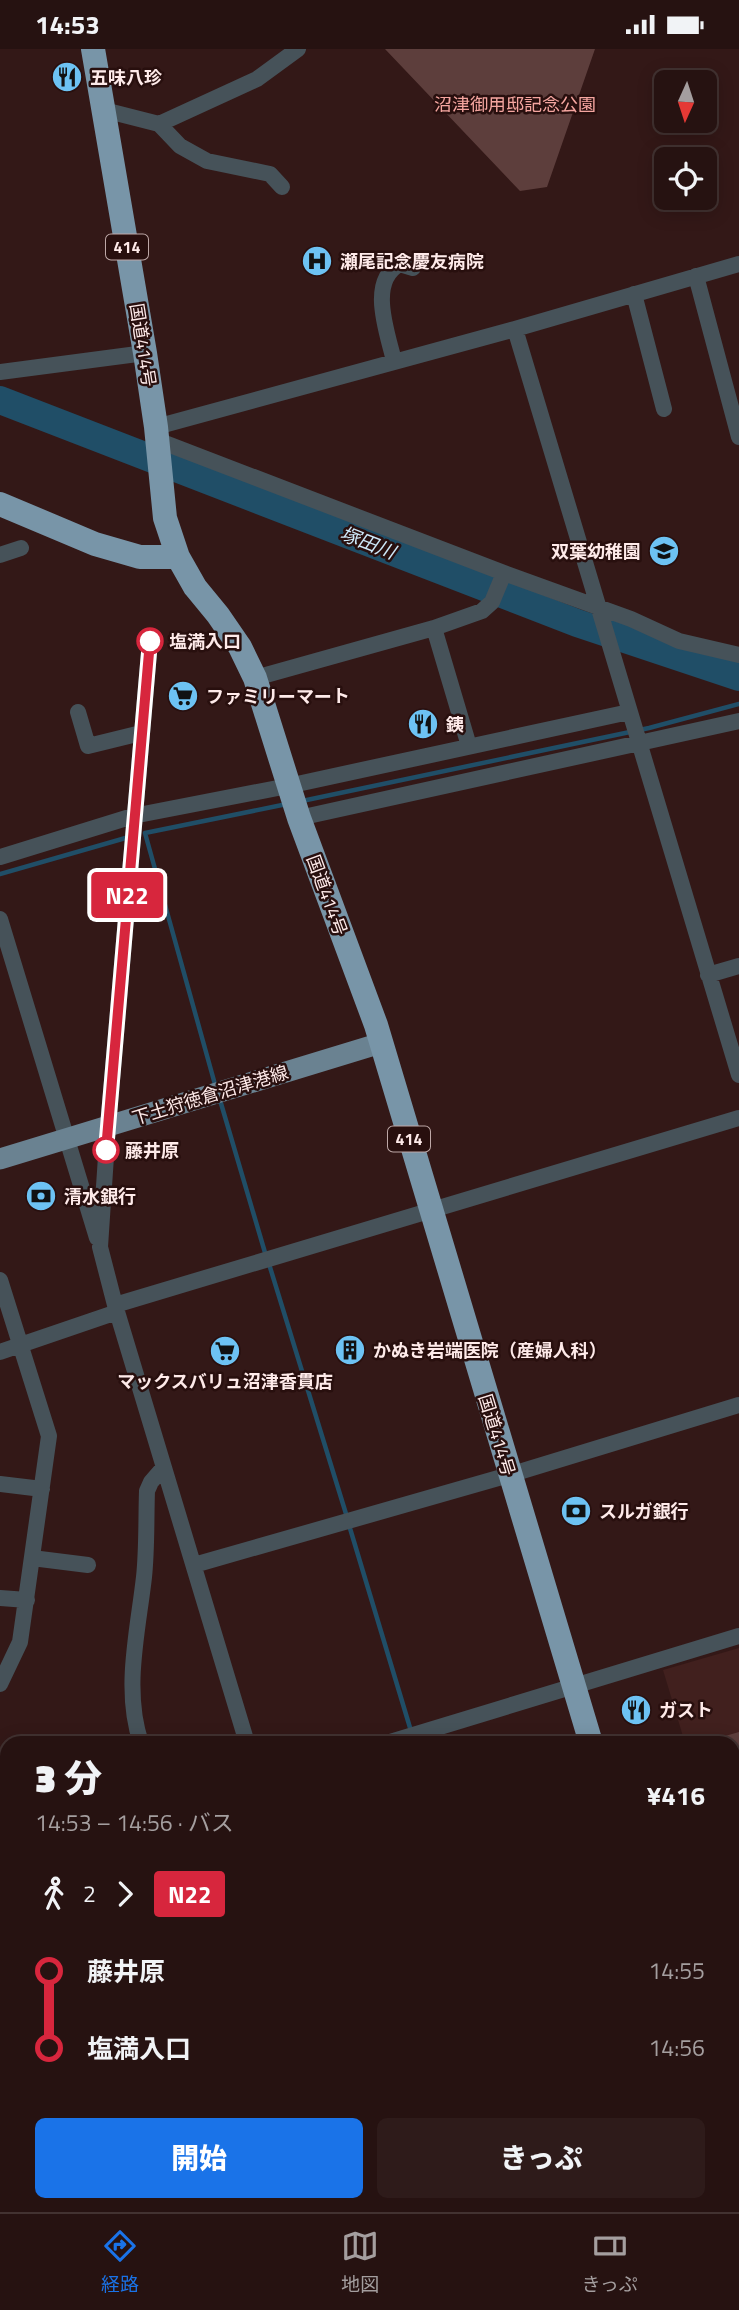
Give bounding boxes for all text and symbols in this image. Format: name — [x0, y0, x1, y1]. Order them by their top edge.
text: 14:53 — [35, 5, 100, 44]
restaurant icon: 五味八珍 — [50, 60, 84, 94]
place label: 五味八珍 — [90, 64, 162, 91]
north arrow — [654, 70, 718, 133]
map controls — [654, 70, 717, 210]
park label: 沼津御用邸記念公園 — [434, 91, 596, 118]
button: locate — [654, 147, 717, 210]
road number: 414 — [106, 235, 148, 259]
hospital icon: 瀬尾記念慶友病院 — [300, 244, 334, 278]
place label: 瀬尾記念慶友病院 — [340, 248, 484, 275]
street label: 国道414号 — [123, 301, 163, 389]
water label: 塚田川 — [336, 518, 402, 566]
school or university icon: 双葉幼稚園 — [647, 534, 681, 568]
place label: 双葉幼稚園 — [551, 538, 641, 565]
marker: 塩満入口 — [137, 628, 163, 654]
place label: 塩満入口 — [169, 628, 241, 655]
supermarket icon: ファミリーマート — [166, 679, 200, 713]
place label: ファミリーマート — [206, 683, 350, 710]
restaurant icon: 銕 — [406, 707, 440, 741]
place label: 銕 — [445, 711, 464, 738]
street label: 国道414号 — [300, 851, 354, 939]
line badge: N22 — [87, 872, 167, 918]
text: N22 — [105, 877, 149, 913]
street label: 下土狩徳倉沼津港線 — [129, 1058, 291, 1132]
road number: 414 — [388, 1127, 430, 1151]
marker: 藤井原 — [93, 1137, 119, 1163]
place label: 藤井原 — [125, 1137, 179, 1164]
bank icon: 清水銀行 — [24, 1179, 58, 1213]
place label: 清水銀行 — [64, 1183, 136, 1210]
building icon: かぬき岩端医院（産婦人科） — [333, 1333, 367, 1367]
supermarket icon: マックスバリュ沼津香貫店 — [208, 1334, 242, 1368]
place label: かぬき岩端医院（産婦人科） — [373, 1337, 607, 1364]
place label: マックスバリュ沼津香貫店 — [117, 1368, 333, 1395]
street label: 国道414号 — [472, 1391, 522, 1479]
bank icon: スルガ銀行 — [559, 1494, 593, 1528]
place label: スルガ銀行 — [599, 1498, 688, 1525]
restaurant icon: ガスト — [619, 1693, 653, 1727]
place label: ガスト — [659, 1697, 713, 1724]
text: 3 分 — [35, 1749, 102, 1807]
text: ¥416 — [647, 1776, 705, 1815]
text: 14:53 – 14:56 · バス — [35, 1805, 234, 1840]
icon: walk — [35, 1875, 73, 1913]
icon: forward — [106, 1875, 144, 1913]
text: 2 — [83, 1876, 96, 1911]
text: N22 — [168, 1876, 211, 1912]
text: 藤井原 — [87, 1952, 165, 1991]
text: 14:55 — [648, 1953, 705, 1988]
text: 塩満入口 — [87, 2029, 191, 2068]
text: 14:56 — [648, 2030, 705, 2065]
button: 開始 — [35, 2118, 363, 2198]
button: きっぷ — [377, 2118, 705, 2198]
tab: 経路 — [101, 2227, 139, 2298]
tab: 地図 — [341, 2227, 379, 2298]
tab: きっぷ — [582, 2227, 638, 2298]

